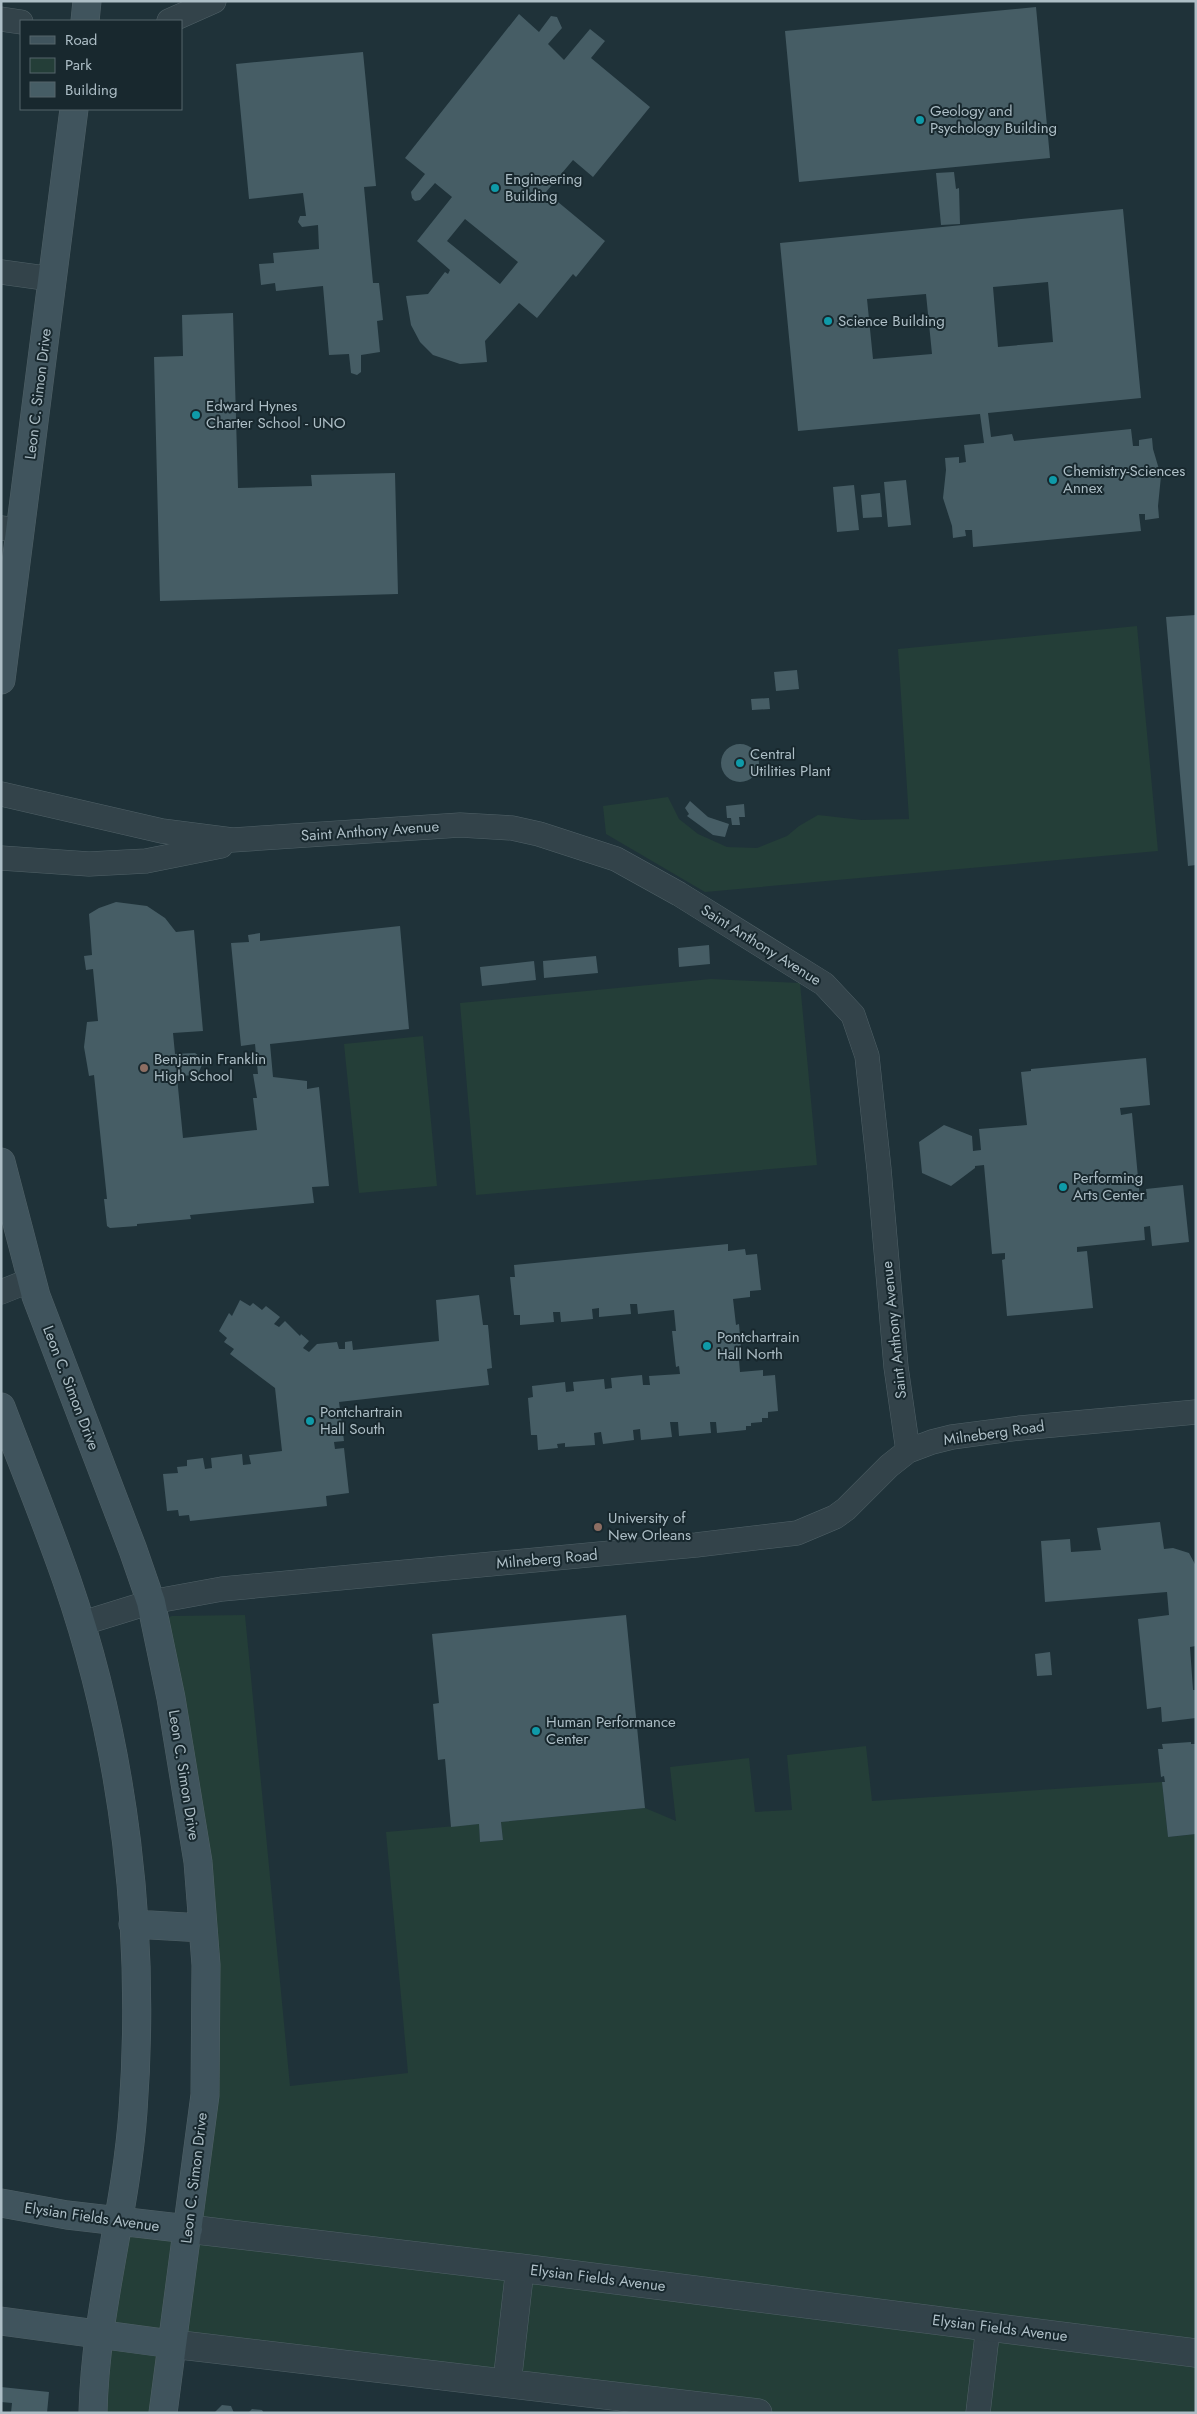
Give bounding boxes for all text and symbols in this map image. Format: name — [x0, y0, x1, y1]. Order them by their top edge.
legend — [20, 20, 182, 110]
text: Road — [65, 29, 97, 51]
text: Park — [65, 54, 92, 76]
text: Building — [65, 79, 117, 101]
place label: Geology and Psychology Building — [930, 100, 1057, 139]
marker: Geology and Psychology Building — [914, 114, 926, 126]
place label: Engineering Building — [505, 168, 582, 207]
marker: Engineering Building — [489, 182, 501, 194]
place label: Science Building — [838, 310, 945, 332]
marker: Science Building — [822, 315, 834, 327]
street label: Leon C. Simon Drive — [19, 327, 57, 461]
place label: Edward Hynes Charter School - UNO — [206, 395, 346, 434]
marker: Edward Hynes Charter School - UNO — [190, 409, 202, 421]
place label: Chemistry-Sciences Annex — [1063, 460, 1185, 499]
marker: Chemistry-Sciences Annex — [1047, 474, 1059, 486]
place label: Central Utilities Plant — [750, 743, 831, 782]
marker: Central Utilities Plant — [734, 757, 746, 769]
street label: Saint Anthony Avenue — [300, 815, 440, 847]
street label: Saint Anthony Avenue — [696, 899, 826, 991]
place label: Benjamin Franklin High School — [154, 1048, 266, 1087]
marker: Benjamin Franklin High School — [138, 1062, 150, 1074]
place label: Performing Arts Center — [1073, 1167, 1145, 1206]
marker: Performing Arts Center — [1057, 1181, 1069, 1193]
street label: Saint Anthony Avenue — [876, 1260, 912, 1400]
street label: Leon C. Simon Drive — [37, 1323, 105, 1454]
place label: Pontchartrain Hall North — [717, 1326, 800, 1365]
marker: Pontchartrain Hall North — [701, 1340, 713, 1352]
place label: Pontchartrain Hall South — [320, 1401, 403, 1440]
marker: Pontchartrain Hall South — [304, 1415, 316, 1427]
street label: Milneberg Road — [942, 1415, 1046, 1451]
place label: University of New Orleans — [608, 1507, 691, 1546]
marker: University of New Orleans — [592, 1521, 604, 1533]
street label: Milneberg Road — [495, 1544, 599, 1574]
street label: Leon C. Simon Drive — [163, 1708, 205, 1842]
place label: Human Performance Center — [546, 1711, 676, 1750]
marker: Human Performance Center — [530, 1725, 542, 1737]
street label: Leon C. Simon Drive — [175, 2111, 213, 2245]
street label: Elysian Fields Avenue — [23, 2197, 161, 2237]
street label: Elysian Fields Avenue — [529, 2259, 667, 2297]
street label: Elysian Fields Avenue — [931, 2309, 1069, 2347]

